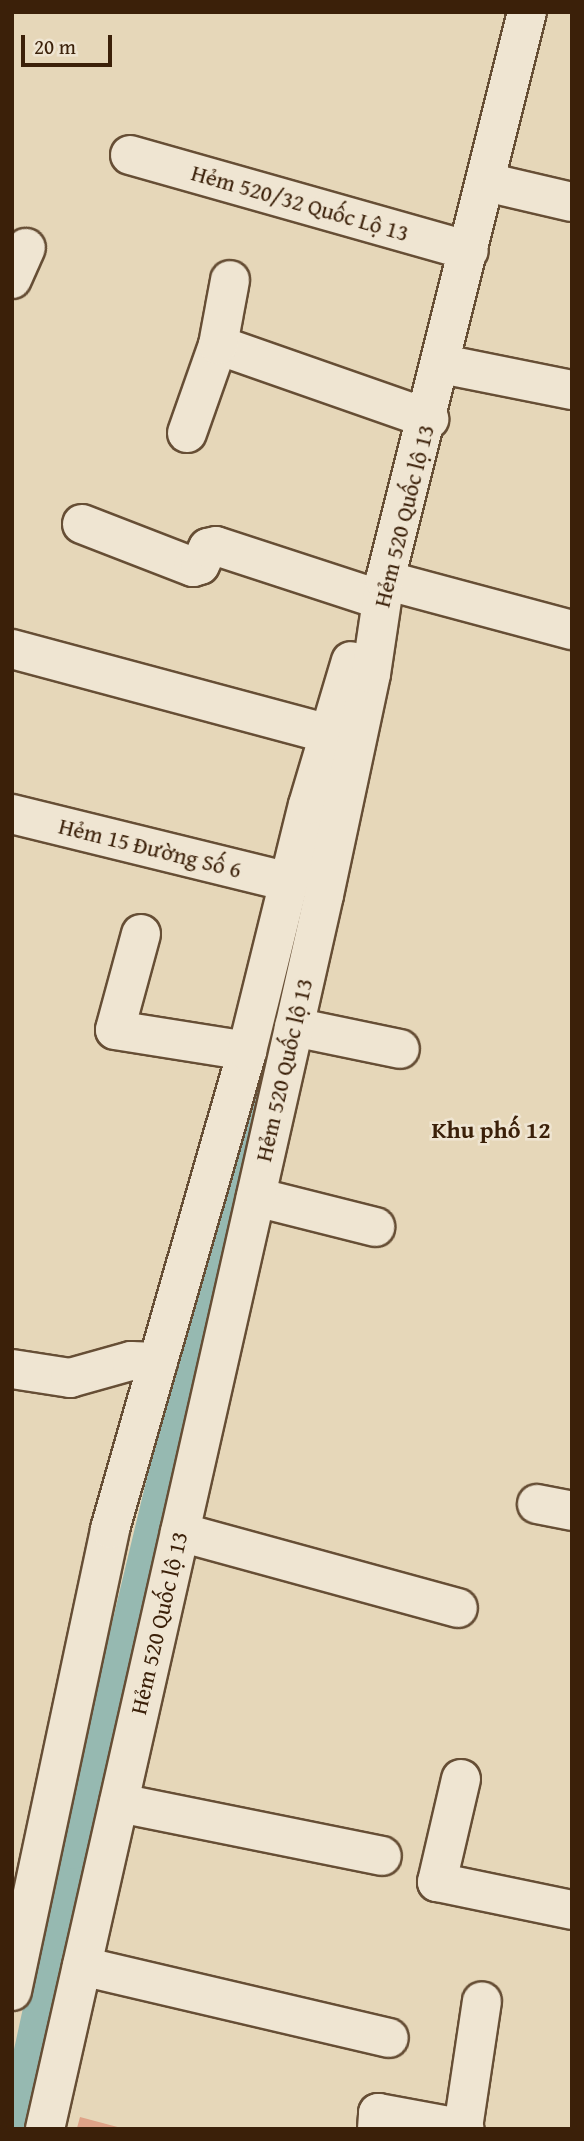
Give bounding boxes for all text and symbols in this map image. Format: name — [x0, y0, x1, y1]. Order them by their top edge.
scale bar — [24, 21, 116, 65]
text: 20 m — [34, 31, 76, 62]
street label: Hẻm 520/32 Quốc Lộ 13 — [188, 159, 412, 247]
street label: Hẻm 520 Quốc lộ 13 — [368, 422, 440, 610]
street label: Hẻm 15 Đường Số 6 — [56, 812, 244, 884]
street label: Hẻm 520 Quốc lộ 13 — [250, 976, 318, 1164]
district label: Khu phố 12 — [431, 1116, 551, 1144]
street label: Hẻm 520 Quốc lộ 13 — [125, 1529, 193, 1717]

